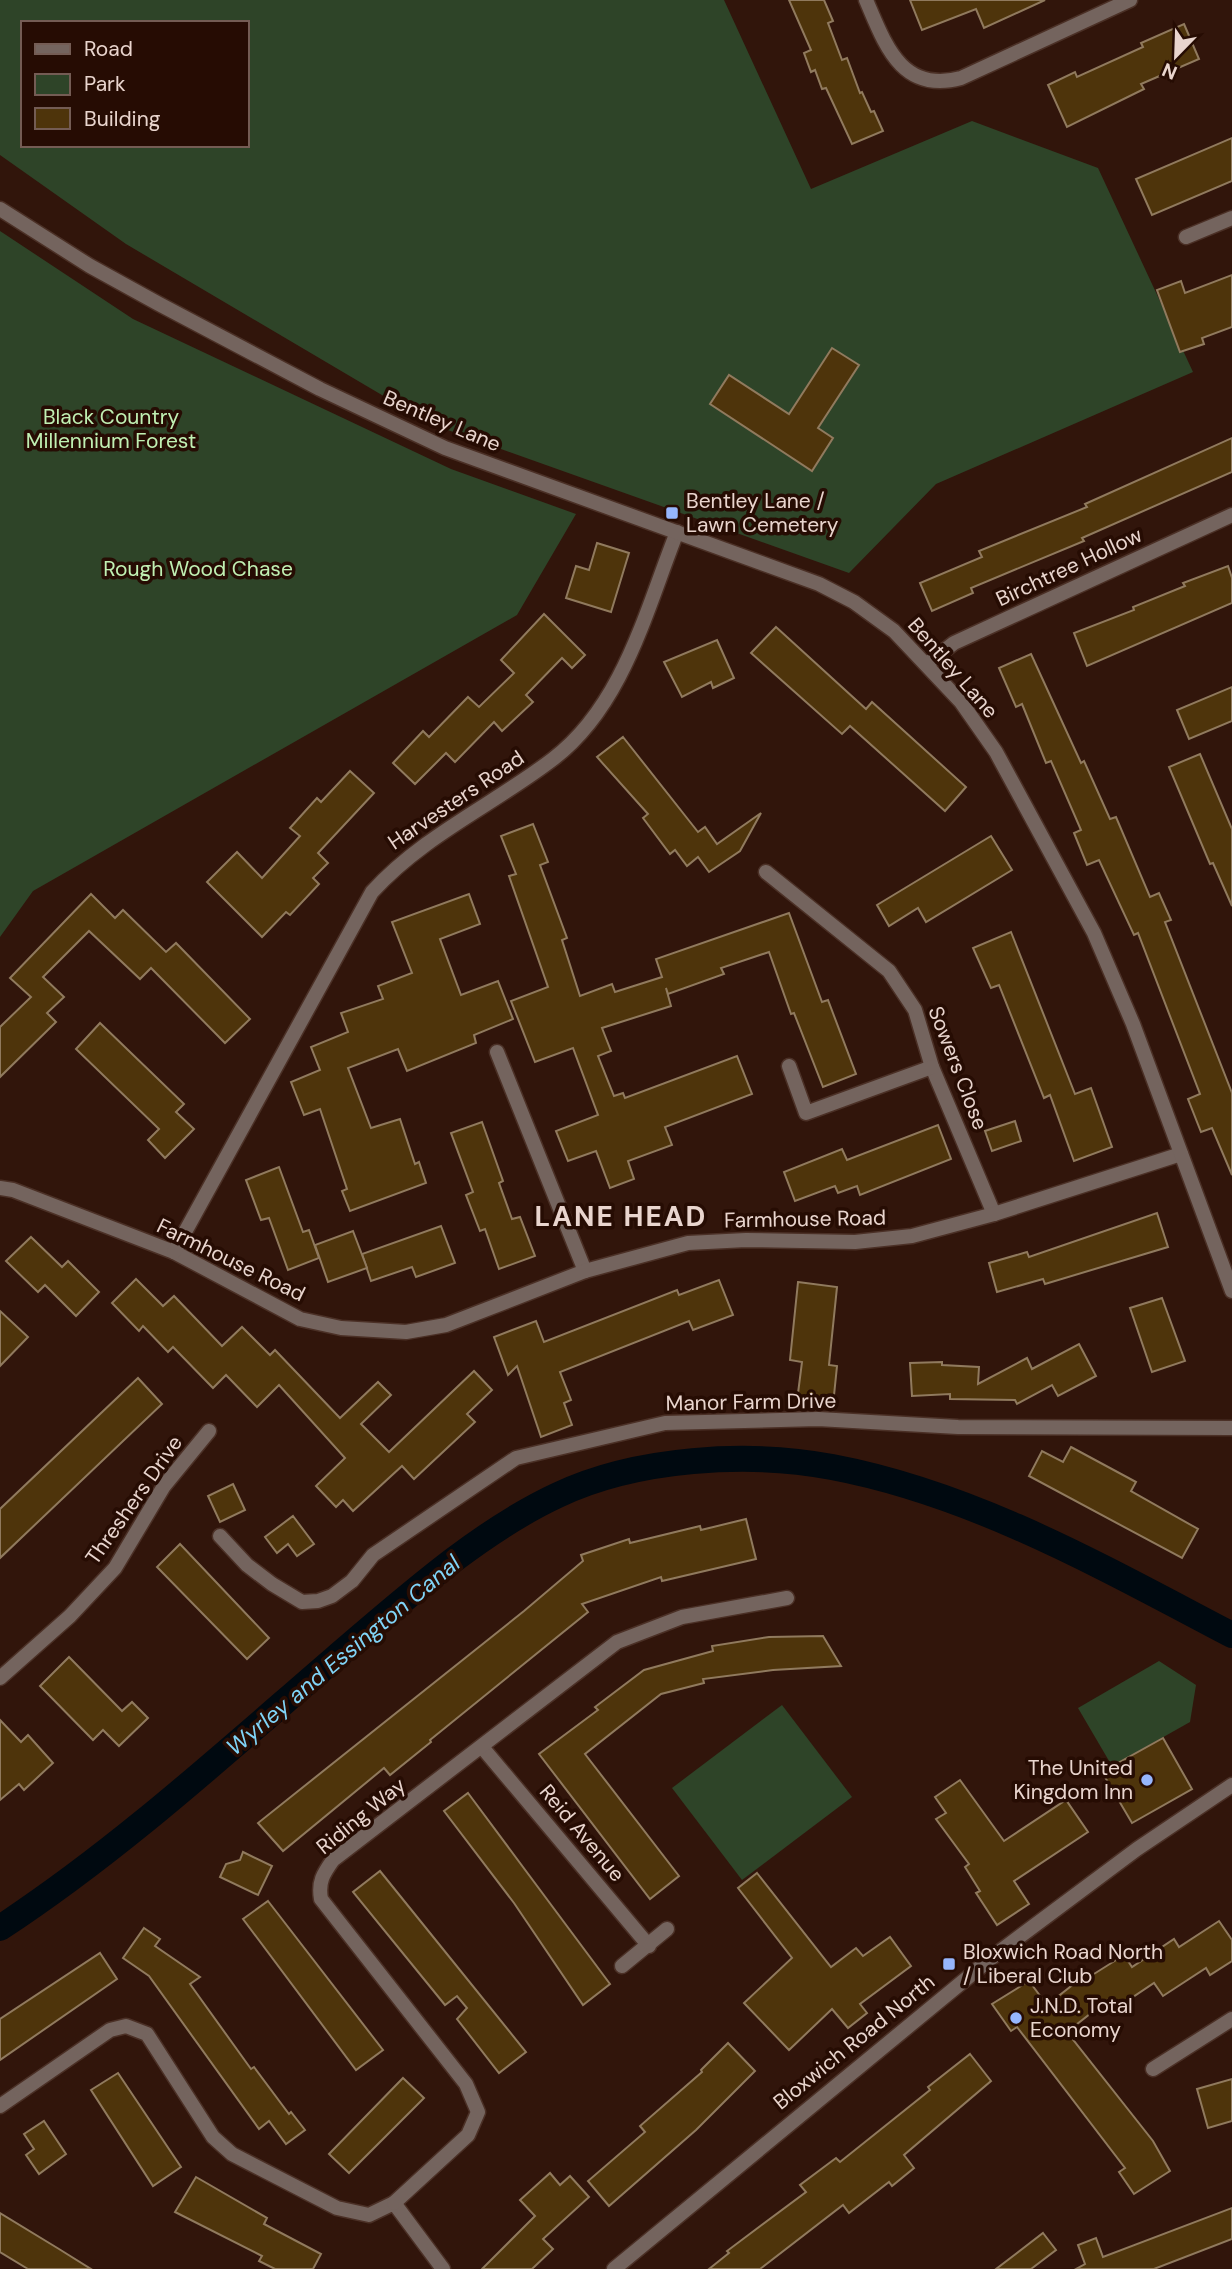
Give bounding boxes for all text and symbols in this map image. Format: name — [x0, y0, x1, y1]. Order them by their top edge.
legend — [21, 21, 248, 147]
north arrow — [1141, 21, 1211, 91]
text: Road — [84, 35, 133, 63]
text: N — [1158, 57, 1181, 85]
text: Park — [84, 70, 126, 98]
text: Building — [84, 105, 161, 133]
street label: Bentley Lane — [379, 384, 505, 458]
park label: Black Country Millennium Forest — [26, 403, 196, 455]
place label: Bentley Lane / Lawn Cemetery — [686, 487, 839, 539]
marker: Bentley Lane / Lawn Cemetery — [664, 505, 680, 521]
street label: Birchtree Hollow — [991, 521, 1147, 613]
park label: Rough Wood Chase — [103, 555, 293, 583]
street label: Bentley Lane — [901, 612, 1005, 724]
street label: Harvesters Road — [382, 744, 530, 856]
street label: Sowers Close — [922, 1002, 994, 1134]
district label: LANE HEAD — [535, 1198, 707, 1235]
street label: Farmhouse Road — [724, 1204, 886, 1234]
street label: Farmhouse Road — [152, 1212, 310, 1308]
street label: Manor Farm Drive — [665, 1387, 837, 1417]
street label: Threshers Drive — [79, 1430, 189, 1570]
water label: Wyrley and Essington Canal — [220, 1548, 467, 1762]
place label: The United Kingdom Inn — [1013, 1754, 1133, 1806]
street label: Riding Way — [311, 1771, 412, 1861]
marker: The United Kingdom Inn — [1139, 1772, 1155, 1788]
street label: Reid Avenue — [533, 1778, 631, 1888]
place label: Bloxwich Road North / Liberal Club — [963, 1938, 1163, 1990]
marker: Bloxwich Road North / Liberal Club — [941, 1956, 957, 1972]
street label: Bloxwich Road North — [767, 1968, 941, 2116]
place label: J.N.D. Total Economy — [1030, 1992, 1133, 2044]
marker: J.N.D. Total Economy — [1008, 2010, 1024, 2026]

